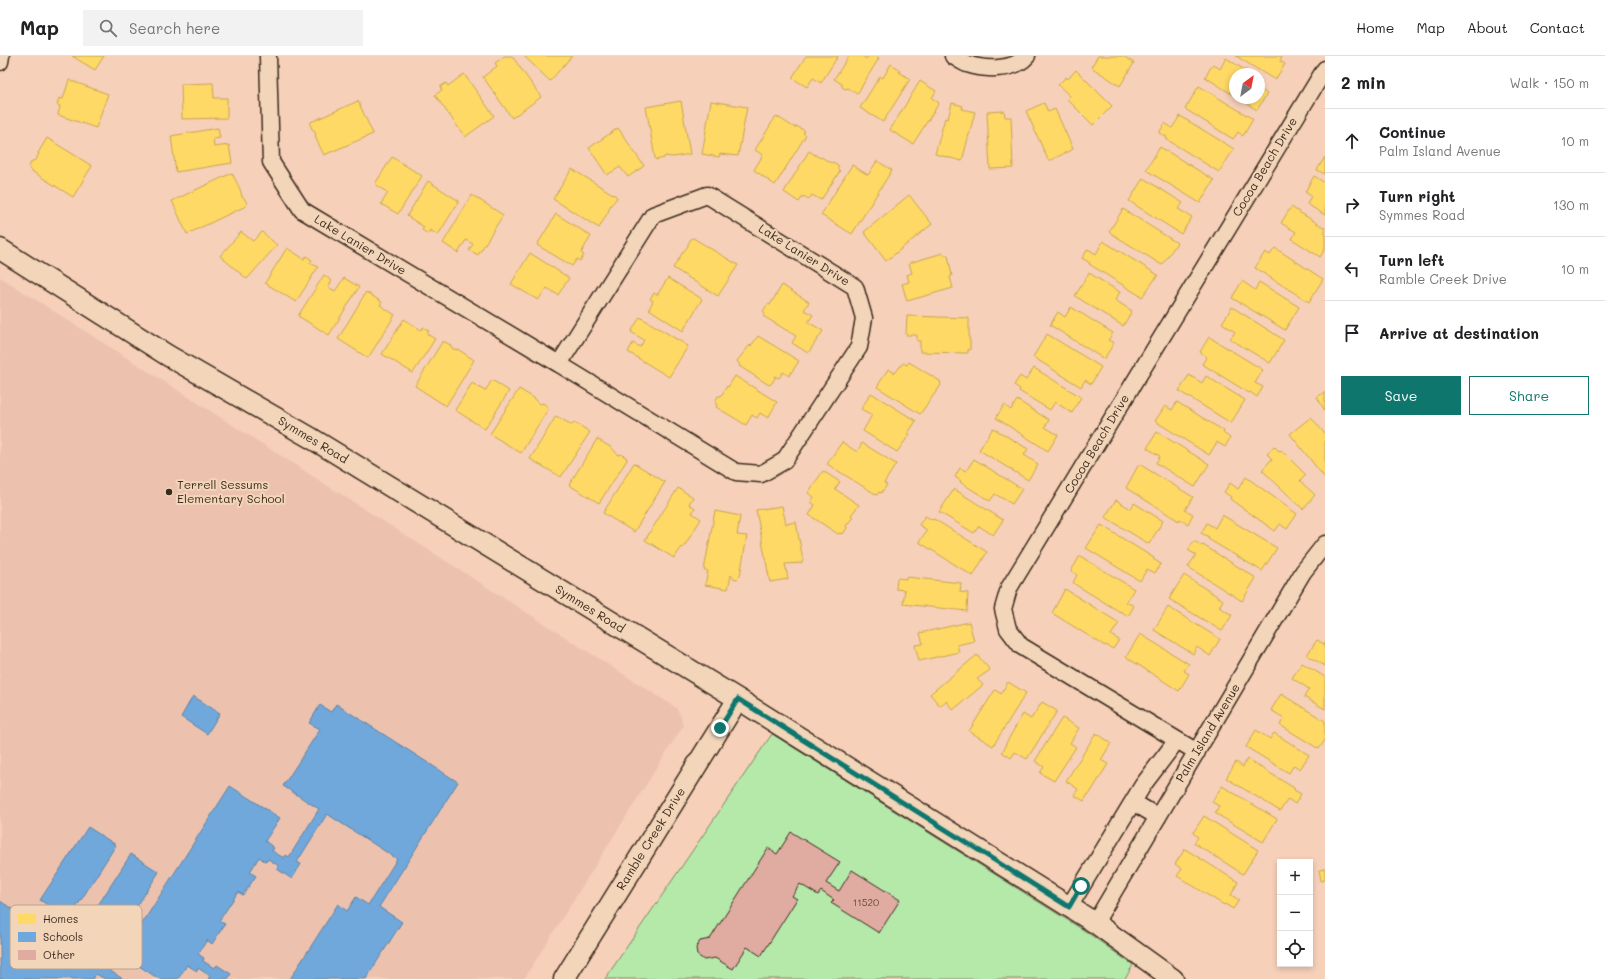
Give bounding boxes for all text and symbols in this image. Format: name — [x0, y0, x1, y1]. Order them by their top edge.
search box — [83, 10, 363, 46]
text: Map — [20, 15, 59, 40]
icon: search — [97, 17, 119, 39]
text: Search here — [129, 18, 220, 38]
text: Home — [1356, 18, 1394, 37]
text: Map — [1416, 18, 1445, 37]
text: About — [1467, 18, 1508, 37]
text: Contact — [1530, 18, 1585, 37]
north arrow — [1229, 68, 1265, 104]
text: 2 min — [1341, 71, 1386, 93]
text: Walk · 150 m — [1509, 74, 1589, 91]
street label: Cocoa Beach Drive — [1228, 114, 1300, 219]
text: Continue — [1379, 122, 1446, 142]
icon: ahead — [1341, 130, 1363, 152]
text: 10 m — [1561, 132, 1589, 149]
text: Palm Island Avenue — [1379, 142, 1501, 159]
text: Turn right — [1379, 186, 1456, 206]
icon: right — [1341, 194, 1363, 216]
text: 130 m — [1553, 196, 1589, 213]
text: Symmes Road — [1379, 206, 1465, 223]
street label: Lake Lanier Drive — [312, 210, 409, 278]
street label: Lake Lanier Drive — [756, 220, 853, 289]
text: Turn left — [1379, 250, 1444, 270]
icon: left — [1341, 258, 1363, 280]
text: 10 m — [1561, 260, 1589, 277]
text: Ramble Creek Drive — [1379, 270, 1507, 287]
icon: arrive — [1341, 322, 1363, 344]
text: Arrive at destination — [1379, 323, 1539, 343]
button: Save — [1341, 376, 1461, 415]
button: Share — [1469, 376, 1589, 415]
street label: Cocoa Beach Drive — [1060, 391, 1132, 496]
street label: Symmes Road — [275, 412, 352, 467]
place label: Terrell Sessums Elementary School — [177, 476, 285, 506]
marker: Terrell Sessums Elementary School — [164, 487, 174, 497]
street label: Symmes Road — [553, 580, 629, 636]
street label: Palm Island Avenue — [1171, 680, 1243, 785]
route end — [711, 719, 729, 737]
street label: Ramble Creek Drive — [612, 784, 688, 893]
map controls — [1277, 859, 1313, 967]
button: + — [1277, 859, 1313, 895]
route start — [1072, 877, 1090, 895]
house number: 11520 — [853, 895, 879, 909]
button: − — [1277, 895, 1313, 931]
legend — [10, 905, 142, 969]
text: Homes — [43, 911, 78, 926]
text: Schools — [43, 929, 83, 944]
button: locate — [1277, 931, 1313, 967]
text: Other — [43, 947, 75, 962]

